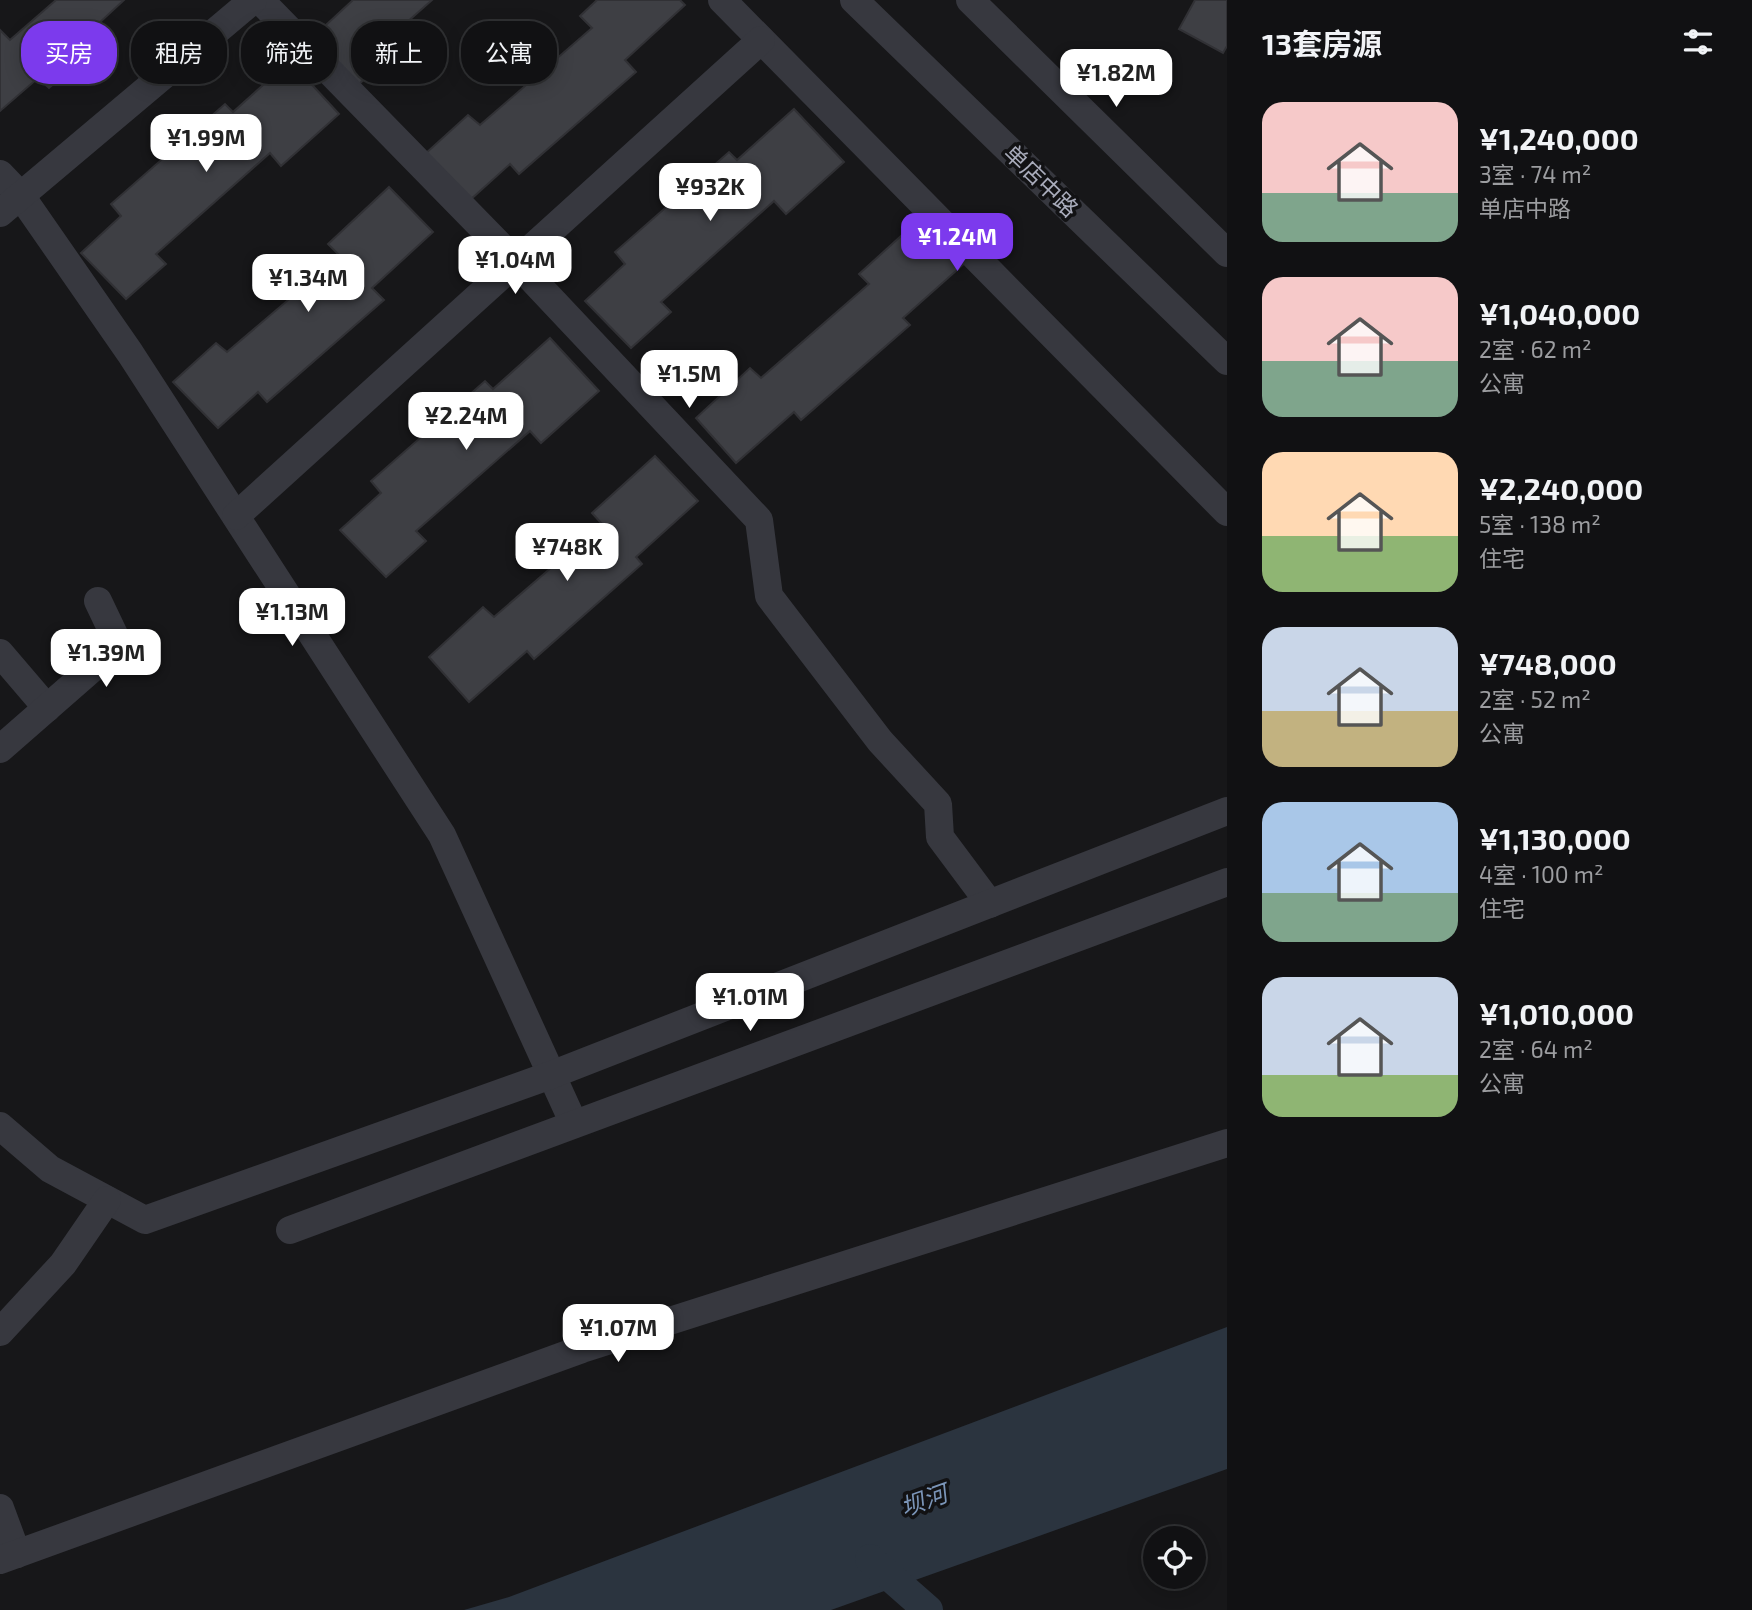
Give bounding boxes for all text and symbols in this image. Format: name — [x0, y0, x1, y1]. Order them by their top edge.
chip: 买房 — [21, 21, 117, 84]
chip: 租房 — [131, 21, 227, 84]
chip: 筛选 — [241, 21, 337, 84]
chip: 新上 — [351, 21, 447, 84]
chip: 公寓 — [461, 21, 557, 84]
icon: filters — [1679, 23, 1717, 61]
text: 13套房源 — [1262, 25, 1382, 61]
pin: ¥1.82M — [1059, 50, 1173, 109]
text: ¥1.82M — [1076, 58, 1156, 86]
pin: ¥1.99M — [149, 114, 263, 174]
text: ¥1,240,000 — [1479, 120, 1639, 156]
text: ¥1.99M — [166, 123, 246, 151]
icon: home — [1318, 130, 1402, 214]
street label: 单店中路 — [999, 138, 1085, 222]
text: 3室 · 74 m² — [1479, 160, 1591, 188]
pin: ¥932K — [661, 164, 759, 223]
text: ¥932K — [675, 172, 745, 200]
text: 单店中路 — [1479, 194, 1571, 222]
pin: ¥1.24M — [900, 214, 1014, 273]
text: ¥1.24M — [917, 222, 997, 250]
pin: ¥1.04M — [458, 236, 572, 296]
text: ¥1.04M — [474, 245, 556, 273]
pin: ¥1.34M — [251, 254, 365, 314]
text: ¥1.34M — [268, 263, 348, 291]
text: ¥1,040,000 — [1479, 295, 1640, 331]
icon: home — [1318, 305, 1402, 389]
text: 2室 · 62 m² — [1479, 335, 1592, 363]
pin: ¥1.5M — [640, 350, 738, 410]
text: ¥1.5M — [657, 359, 721, 387]
text: 公寓 — [1479, 369, 1525, 397]
pin: ¥2.24M — [409, 392, 523, 452]
text: ¥2.24M — [424, 401, 508, 429]
text: ¥2,240,000 — [1479, 470, 1643, 506]
icon: home — [1318, 480, 1402, 564]
text: 5室 · 138 m² — [1479, 510, 1601, 538]
pin: ¥748K — [518, 524, 616, 583]
text: ¥748K — [532, 532, 602, 560]
text: 住宅 — [1479, 544, 1525, 572]
pin: ¥1.13M — [235, 588, 349, 648]
text: ¥1.13M — [255, 597, 329, 625]
pin: ¥1.39M — [49, 630, 163, 689]
text: ¥1.39M — [67, 638, 145, 666]
text: ¥748,000 — [1479, 645, 1617, 681]
icon: home — [1318, 655, 1402, 739]
text: 2室 · 52 m² — [1479, 685, 1591, 713]
text: 公寓 — [1479, 719, 1525, 747]
text: ¥1,130,000 — [1479, 820, 1631, 856]
icon: home — [1318, 830, 1402, 914]
text: 4室 · 100 m² — [1479, 860, 1604, 888]
text: 住宅 — [1479, 894, 1525, 922]
pin: ¥1.01M — [693, 974, 807, 1033]
text: ¥1.01M — [712, 982, 788, 1010]
text: ¥1,010,000 — [1479, 995, 1634, 1031]
icon: home — [1318, 1005, 1402, 1089]
text: 2室 · 64 m² — [1479, 1035, 1593, 1063]
text: 公寓 — [1479, 1069, 1525, 1097]
pin: ¥1.07M — [561, 1304, 675, 1364]
text: ¥1.07M — [579, 1313, 657, 1341]
water label: 坝河 — [896, 1476, 955, 1521]
map controls — [1143, 1526, 1206, 1589]
button: locate — [1143, 1526, 1206, 1589]

